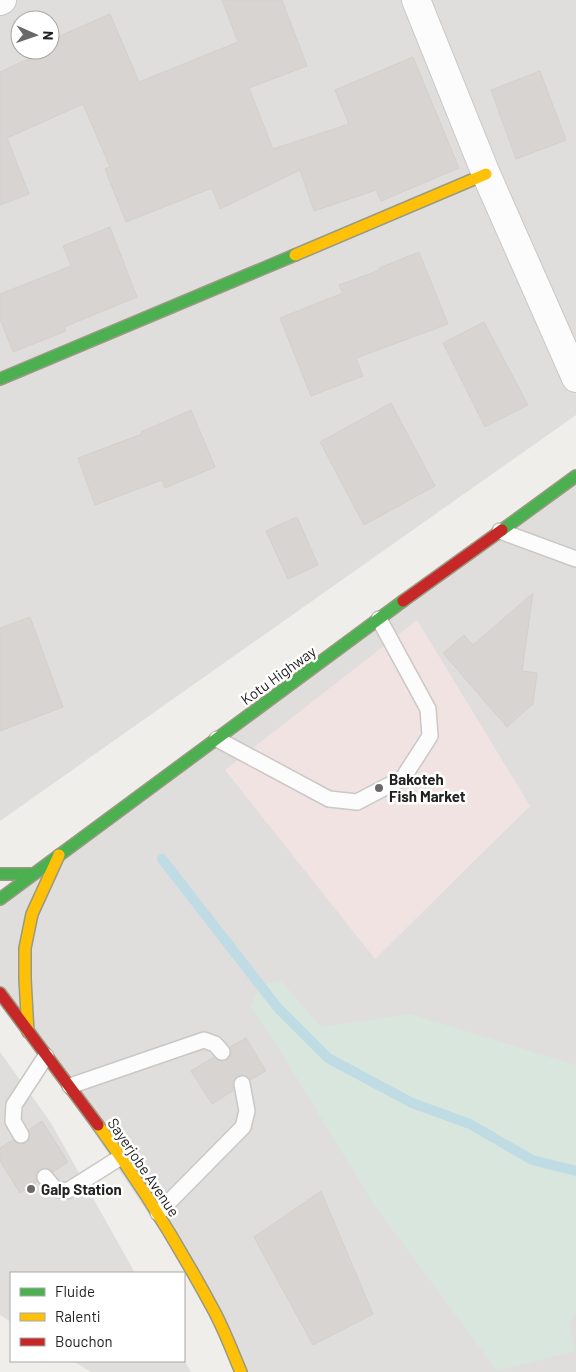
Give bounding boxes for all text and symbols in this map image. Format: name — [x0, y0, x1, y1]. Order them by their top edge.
north arrow — [10, 10, 60, 60]
text: N — [40, 31, 57, 40]
street label: Kotu Highway — [237, 642, 319, 708]
place label: Bakoteh Fish Market — [389, 770, 466, 805]
marker: Bakoteh Fish Market — [373, 782, 385, 794]
street label: Sayerjobe Avenue — [104, 1114, 184, 1220]
place label: Galp Station — [41, 1180, 122, 1198]
marker: Galp Station — [25, 1183, 37, 1195]
legend — [10, 1272, 185, 1362]
text: Fluide — [55, 1282, 95, 1300]
text: Ralenti — [55, 1307, 101, 1325]
text: Bouchon — [55, 1332, 113, 1350]

